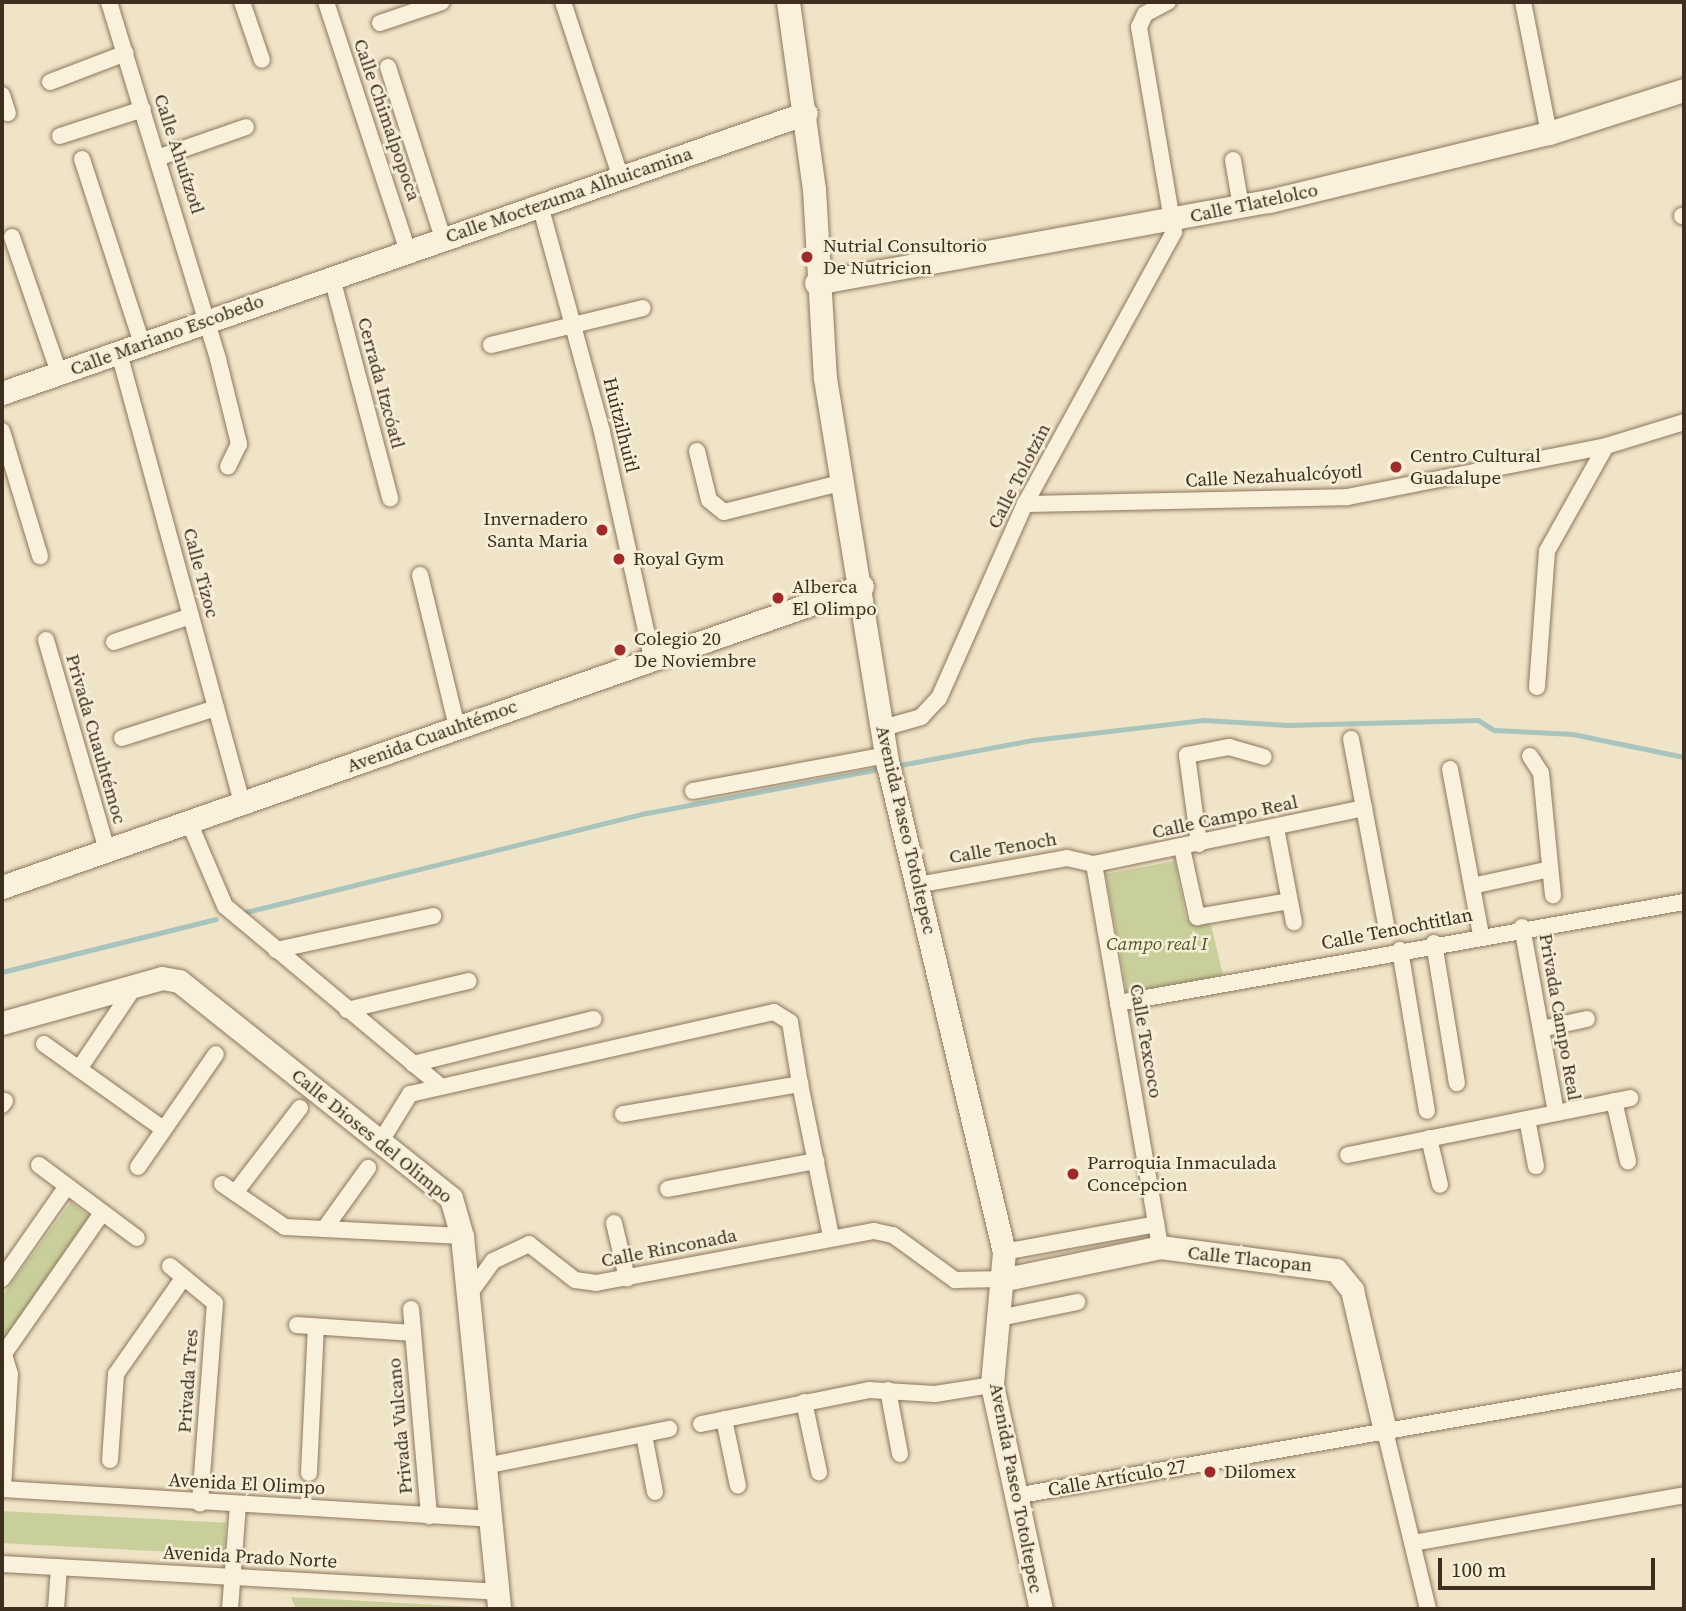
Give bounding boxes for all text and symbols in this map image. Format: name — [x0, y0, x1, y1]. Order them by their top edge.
street label: Calle Chimalpopoca — [349, 36, 425, 204]
street label: Calle Ahuítzotl — [149, 91, 209, 217]
street label: Calle Moctezuma Alhuicamina — [443, 142, 695, 248]
street label: Calle Tlatelolco — [1188, 178, 1320, 228]
place label: Nutrial Consultorio De Nutricion — [823, 235, 987, 279]
marker: Nutrial Consultorio De Nutricion — [797, 247, 817, 267]
street label: Calle Mariano Escobedo — [67, 289, 267, 381]
street label: Cerrada Itzcóatl — [353, 315, 409, 451]
street label: Huitzilhuitl — [598, 375, 644, 475]
street label: Calle Tolotzin — [983, 419, 1055, 533]
place label: Centro Cultural Guadalupe — [1410, 445, 1541, 489]
marker: Centro Cultural Guadalupe — [1388, 459, 1404, 475]
street label: Calle Nezahualcóyotl — [1185, 460, 1363, 492]
place label: Invernadero Santa Maria — [483, 508, 588, 552]
marker: Invernadero Santa Maria — [594, 522, 610, 538]
street label: Calle Tizoc — [178, 525, 224, 621]
place label: Royal Gym — [633, 548, 724, 570]
marker: Royal Gym — [611, 551, 627, 567]
place label: Alberca El Olimpo — [792, 576, 877, 620]
marker: Alberca El Olimpo — [770, 590, 786, 606]
place label: Colegio 20 De Noviembre — [634, 628, 756, 672]
marker: Colegio 20 De Noviembre — [612, 642, 628, 658]
street label: Privada Cuauhtémoc — [61, 651, 131, 827]
street label: Avenida Cuauhtémoc — [344, 695, 520, 777]
street label: Avenida Paseo Totoltepec — [871, 723, 941, 937]
street label: Calle Campo Real — [1150, 790, 1300, 844]
street label: Calle Tenoch — [947, 827, 1059, 869]
street label: Calle Tenochtitlan — [1319, 903, 1475, 955]
street label: Privada Campo Real — [1534, 932, 1586, 1102]
park label: Campo real I — [1106, 933, 1208, 955]
street label: Calle Texcoco — [1125, 982, 1167, 1100]
street label: Calle Dioses del Olimpo — [287, 1064, 457, 1208]
place label: Parroquia Inmaculada Concepcion — [1087, 1152, 1277, 1196]
marker: Parroquia Inmaculada Concepcion — [1065, 1166, 1081, 1182]
street label: Calle Rinconada — [599, 1224, 739, 1272]
street label: Calle Tlacopan — [1186, 1241, 1314, 1277]
street label: Privada Tres — [173, 1328, 203, 1434]
street label: Privada Vulcano — [383, 1357, 417, 1495]
street label: Avenida Paseo Totoltepec — [984, 1381, 1048, 1595]
street label: Calle Artículo 27 — [1046, 1455, 1188, 1501]
place label: Dilomex — [1224, 1461, 1296, 1483]
marker: Dilomex — [1202, 1464, 1218, 1480]
street label: Avenida El Olimpo — [168, 1469, 326, 1499]
street label: Avenida Prado Norte — [162, 1541, 338, 1573]
scale bar — [1441, 1544, 1658, 1588]
text: 100 m — [1451, 1555, 1506, 1584]

